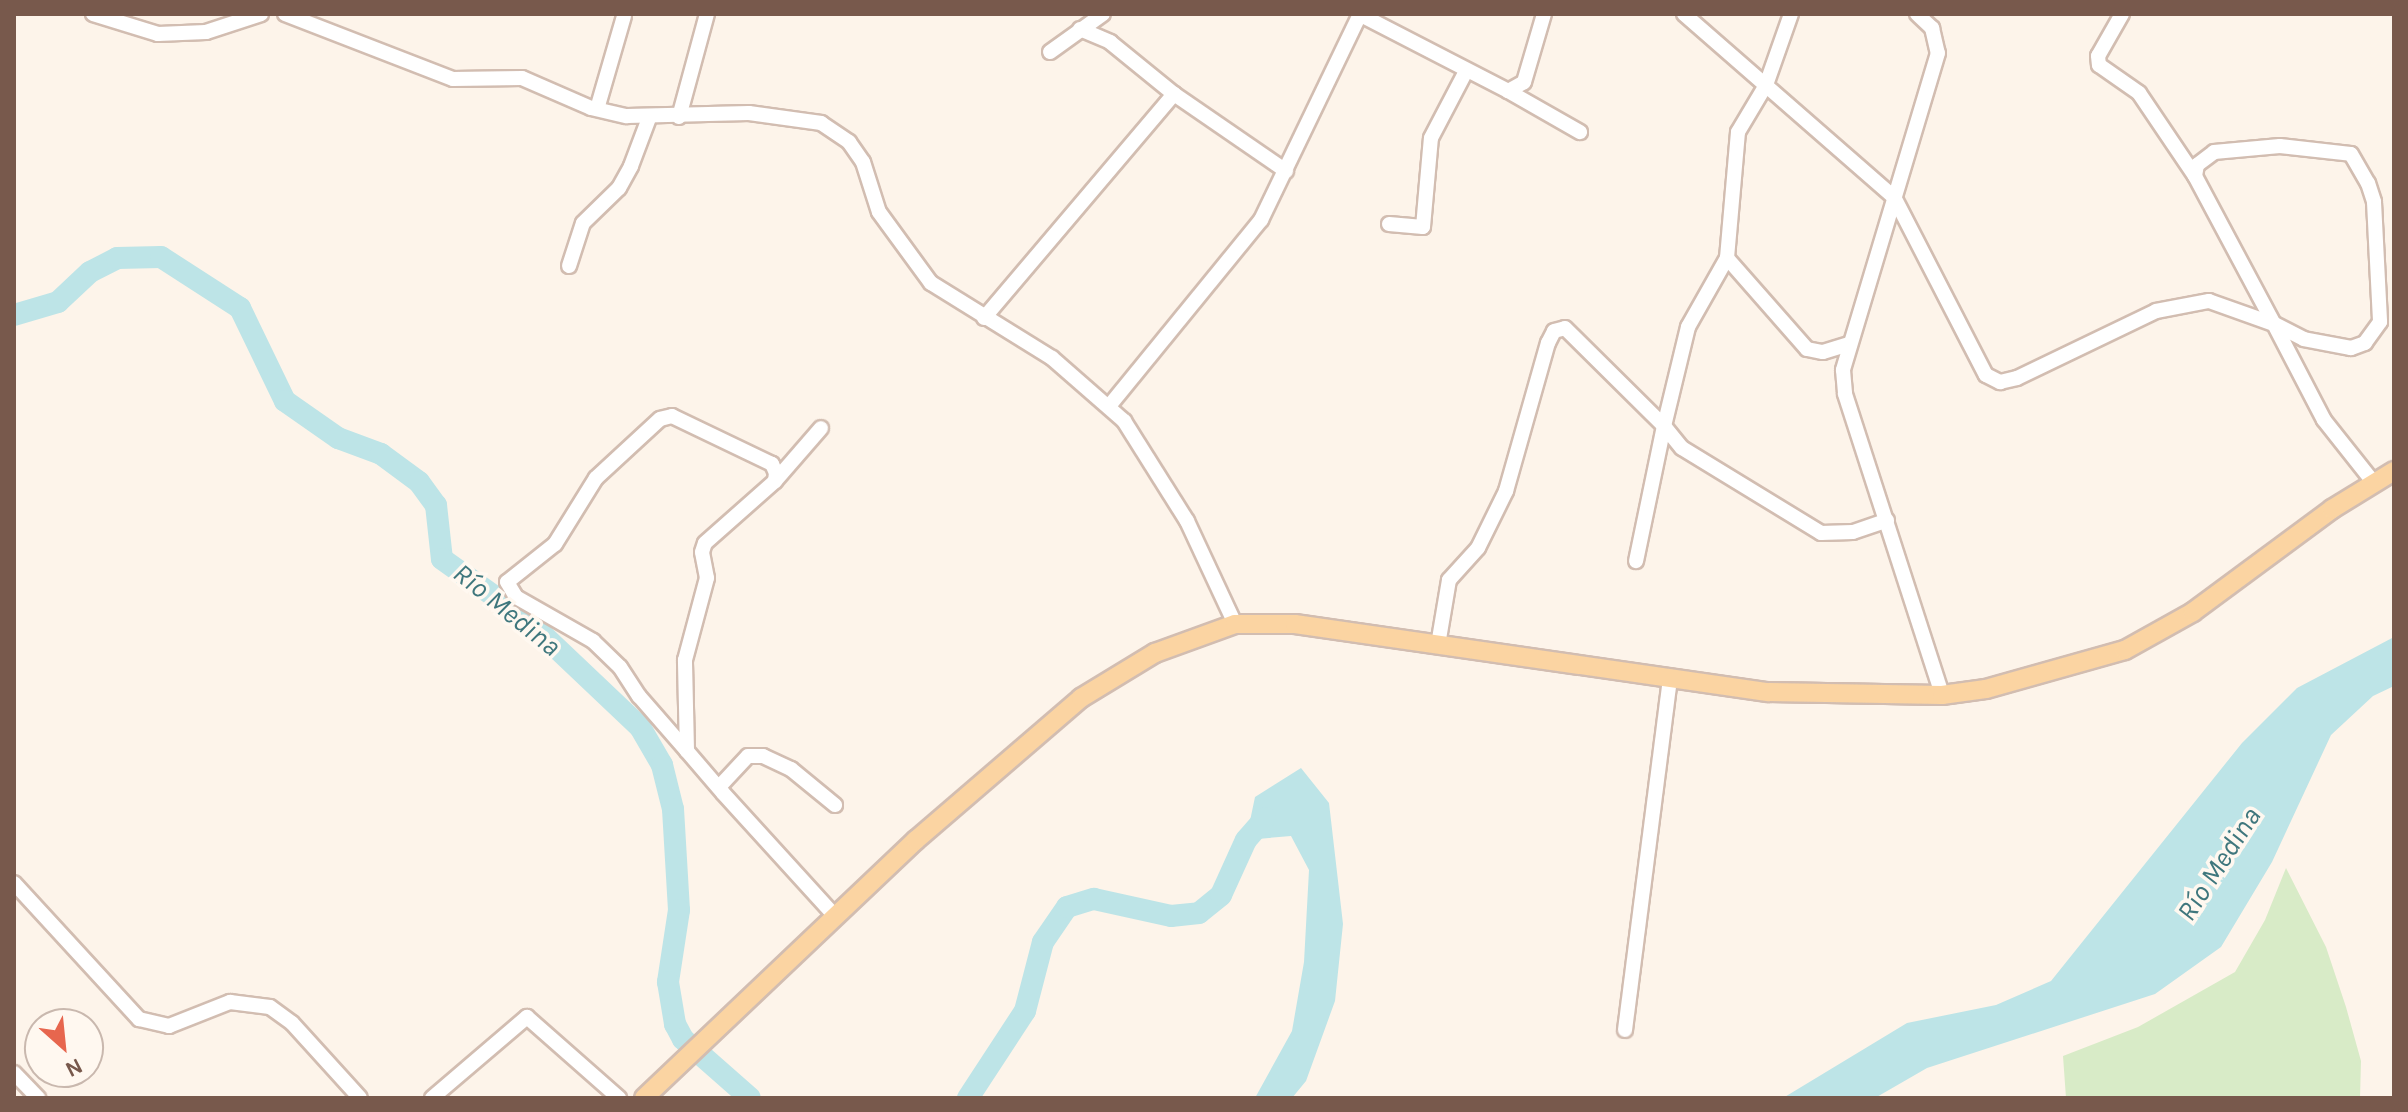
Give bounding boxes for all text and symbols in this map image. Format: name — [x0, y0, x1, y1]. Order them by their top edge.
water label: Río Medina — [446, 556, 568, 664]
water label: Río Medina — [2170, 801, 2268, 927]
north arrow — [24, 1008, 104, 1088]
text: N — [61, 1052, 87, 1083]

